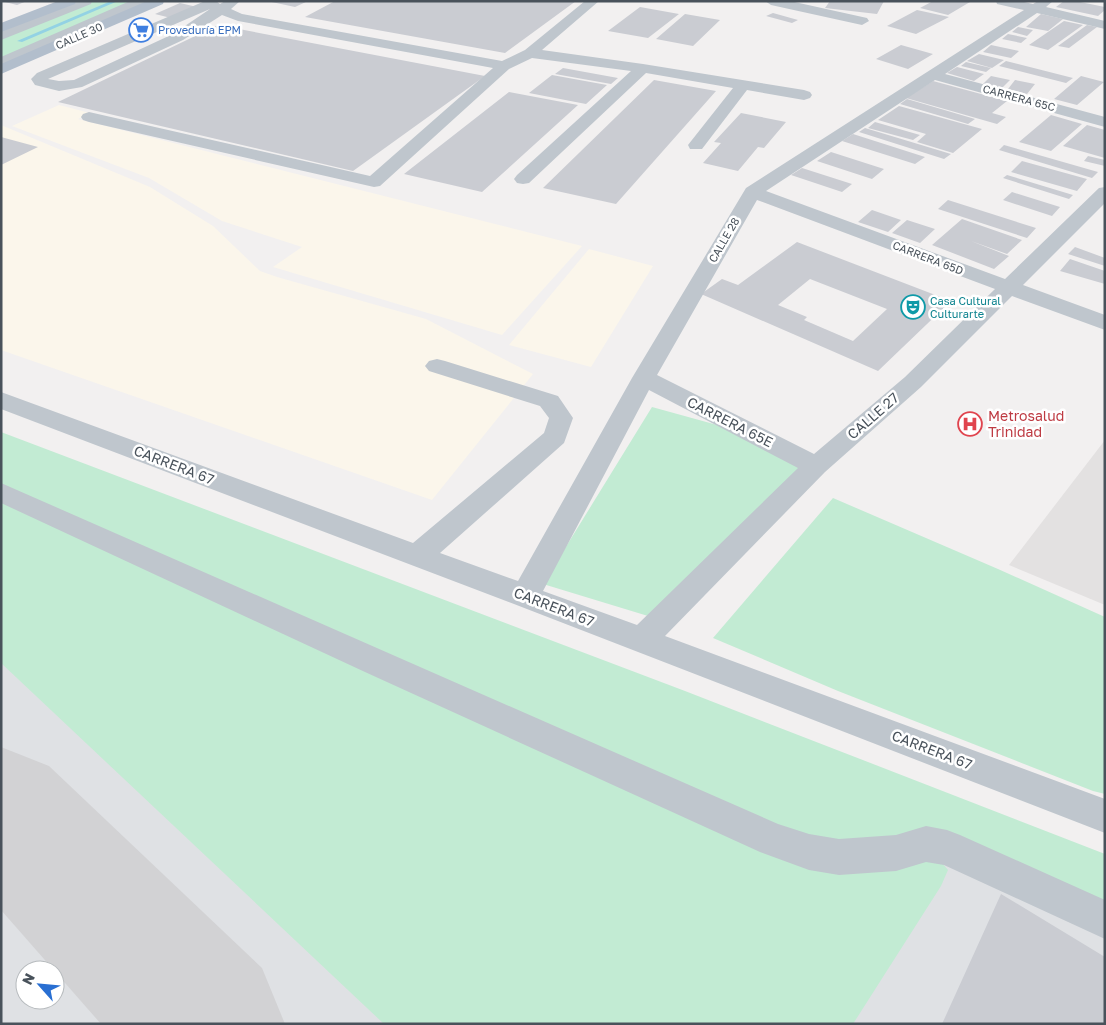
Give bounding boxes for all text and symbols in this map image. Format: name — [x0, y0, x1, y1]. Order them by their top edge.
supermarket icon: Proveduría EPM — [128, 17, 154, 43]
street label: CALLE 30 — [53, 19, 104, 52]
place label: Proveduría EPM — [158, 23, 241, 36]
street label: CARRERA 65C — [982, 82, 1057, 113]
street label: CALLE 28 — [706, 215, 742, 265]
street label: CARRERA 65D — [891, 238, 966, 277]
theatre icon: Casa Cultural Culturarte — [900, 294, 926, 320]
place label: Casa Cultural Culturarte — [930, 294, 1001, 320]
street label: CALLE 27 — [844, 389, 902, 442]
street label: CARRERA 65E — [685, 393, 776, 450]
place label: Metrosalud Trinidad — [988, 407, 1064, 440]
hospital icon: Metrosalud Trinidad — [957, 411, 983, 437]
street label: CARRERA 67 — [132, 441, 217, 488]
street label: CARRERA 67 — [512, 583, 597, 630]
street label: CARRERA 67 — [890, 726, 975, 773]
north arrow — [15, 960, 65, 1010]
text: N — [18, 970, 38, 987]

